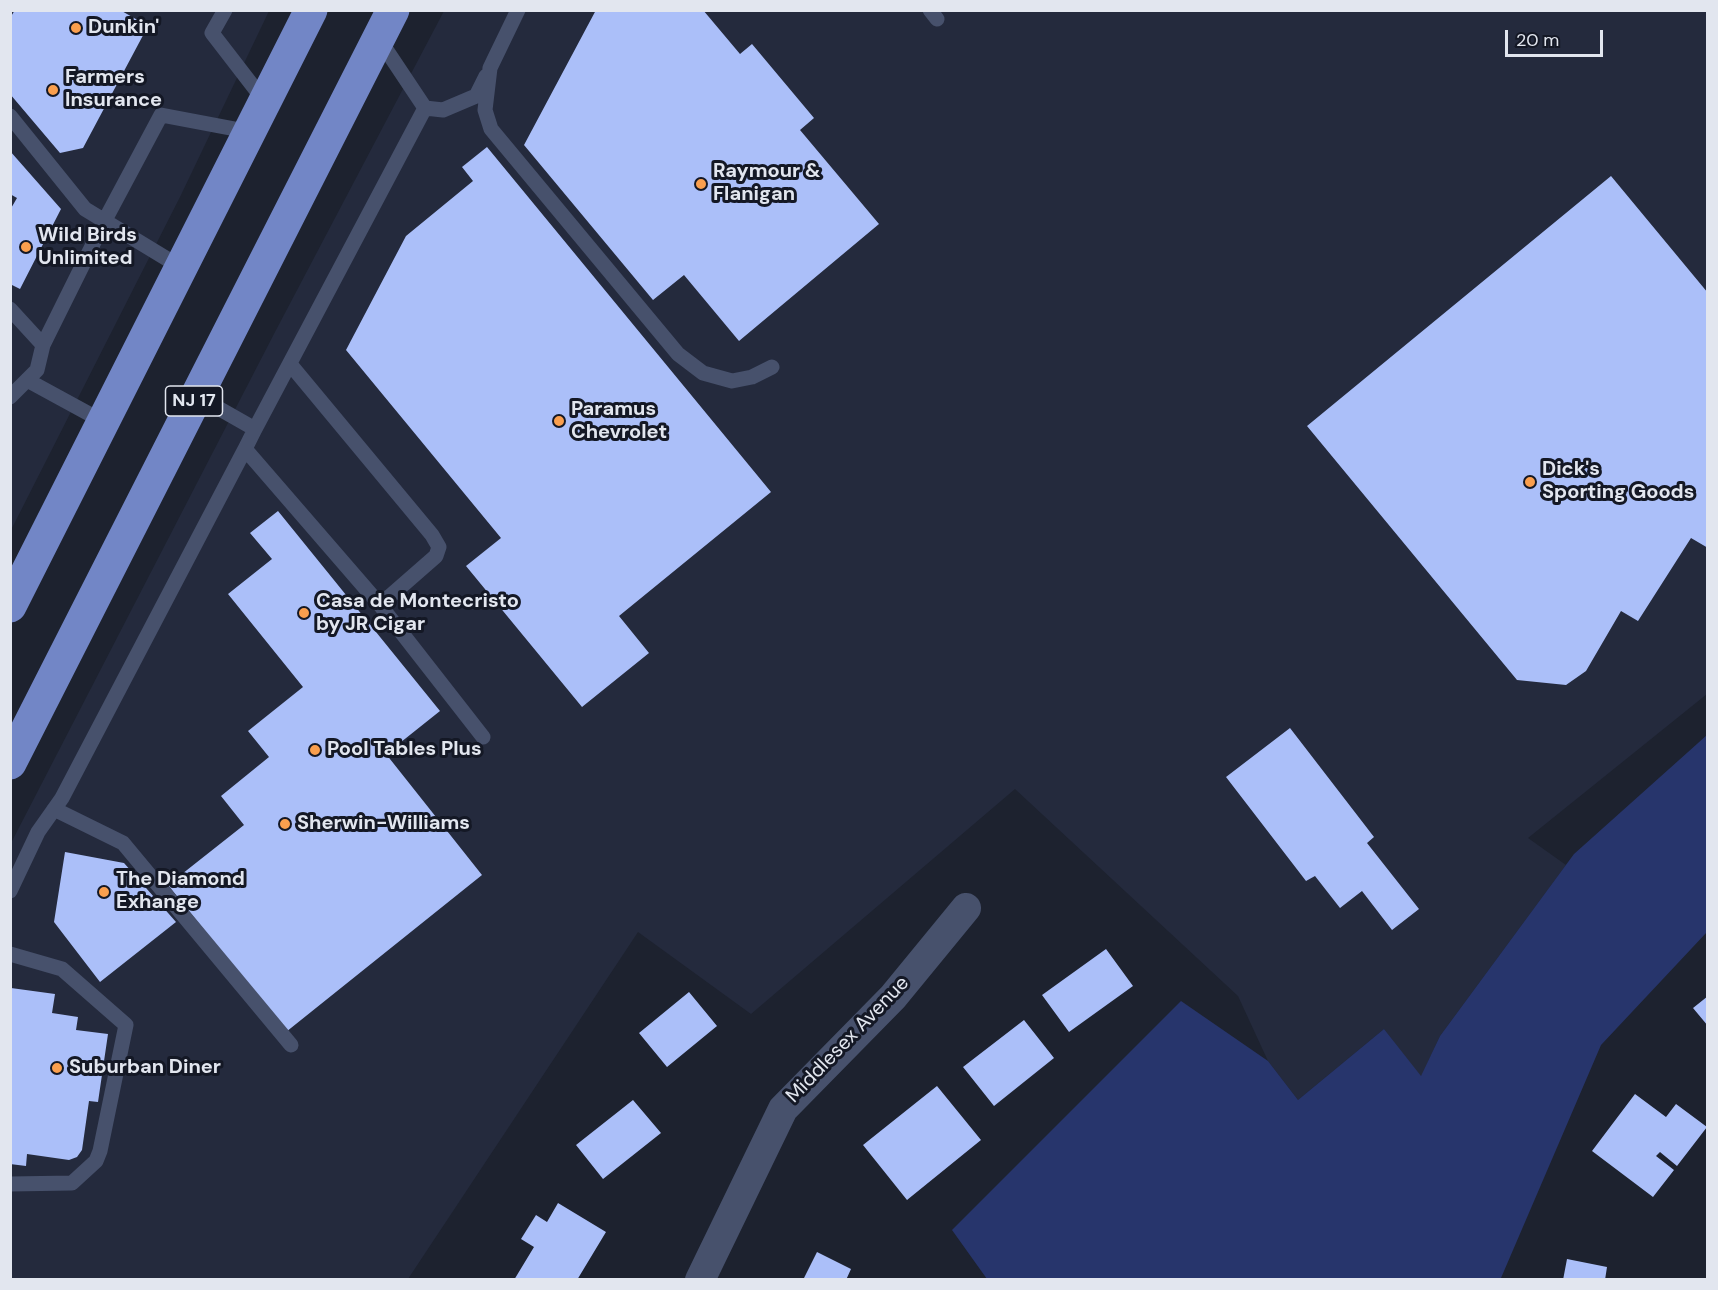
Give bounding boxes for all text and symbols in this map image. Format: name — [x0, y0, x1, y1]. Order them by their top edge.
place label: Dunkin' — [88, 16, 159, 40]
scale bar — [1508, 18, 1606, 56]
marker: Dunkin' — [69, 21, 83, 35]
text: 20 m — [1516, 28, 1559, 52]
place label: Farmers Insurance — [65, 66, 162, 113]
marker: Farmers Insurance — [46, 83, 60, 97]
place label: Raymour & Flanigan — [713, 160, 821, 207]
marker: Raymour & Flanigan — [694, 177, 708, 191]
place label: Wild Birds Unlimited — [38, 224, 137, 271]
marker: Wild Birds Unlimited — [19, 240, 33, 254]
road number: NJ 17 — [166, 386, 222, 416]
place label: Paramus Chevrolet — [571, 398, 667, 445]
marker: Paramus Chevrolet — [552, 414, 566, 428]
place label: Dick's Sporting Goods — [1542, 458, 1694, 505]
marker: Dick's Sporting Goods — [1523, 475, 1537, 489]
place label: Casa de Montecristo by JR Cigar — [316, 590, 519, 637]
marker: Casa de Montecristo by JR Cigar — [297, 606, 311, 620]
place label: Pool Tables Plus — [327, 738, 482, 762]
marker: Pool Tables Plus — [308, 743, 322, 757]
place label: Sherwin-Williams — [297, 812, 470, 836]
marker: Sherwin-Williams — [278, 817, 292, 831]
place label: The Diamond Exhange — [116, 868, 245, 915]
marker: The Diamond Exhange — [97, 885, 111, 899]
street label: Middlesex Avenue — [781, 972, 915, 1108]
place label: Suburban Diner — [69, 1056, 221, 1080]
marker: Suburban Diner — [50, 1061, 64, 1075]

